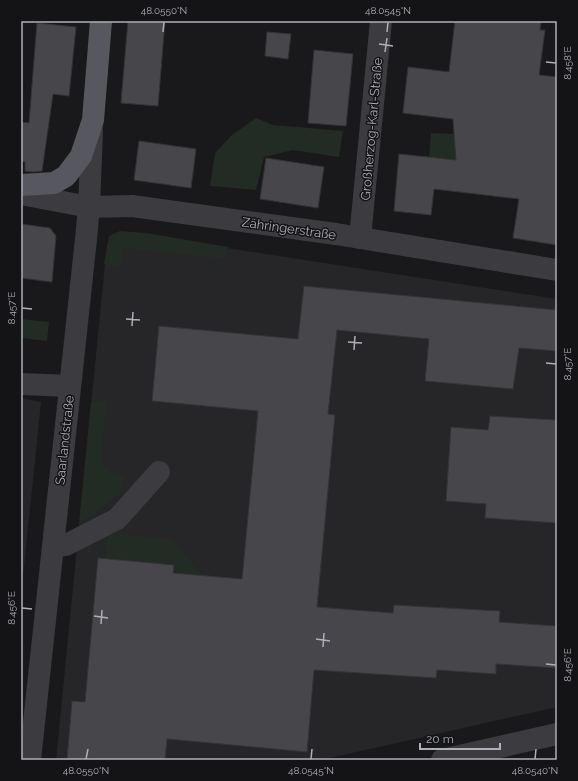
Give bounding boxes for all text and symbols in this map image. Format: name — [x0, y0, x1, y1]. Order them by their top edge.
text: 48.0550°N — [141, 5, 187, 16]
text: 48.0545°N — [365, 5, 411, 16]
text: 8.458°E — [562, 46, 573, 80]
street label: Großherzog-Karl-Straße — [358, 57, 385, 201]
street label: Zähringerstraße — [241, 214, 337, 243]
text: 8.457°E — [6, 292, 17, 324]
text: 8.457°E — [562, 348, 573, 380]
street label: Saarlandstraße — [52, 394, 77, 486]
text: 8.456°E — [6, 591, 17, 625]
text: 8.456°E — [562, 648, 573, 682]
scale bar — [420, 725, 500, 751]
text: 20 m — [426, 732, 454, 746]
text: 48.0550°N — [63, 765, 109, 776]
text: 48.0545°N — [288, 765, 334, 776]
text: 48.0540°N — [512, 765, 558, 776]

